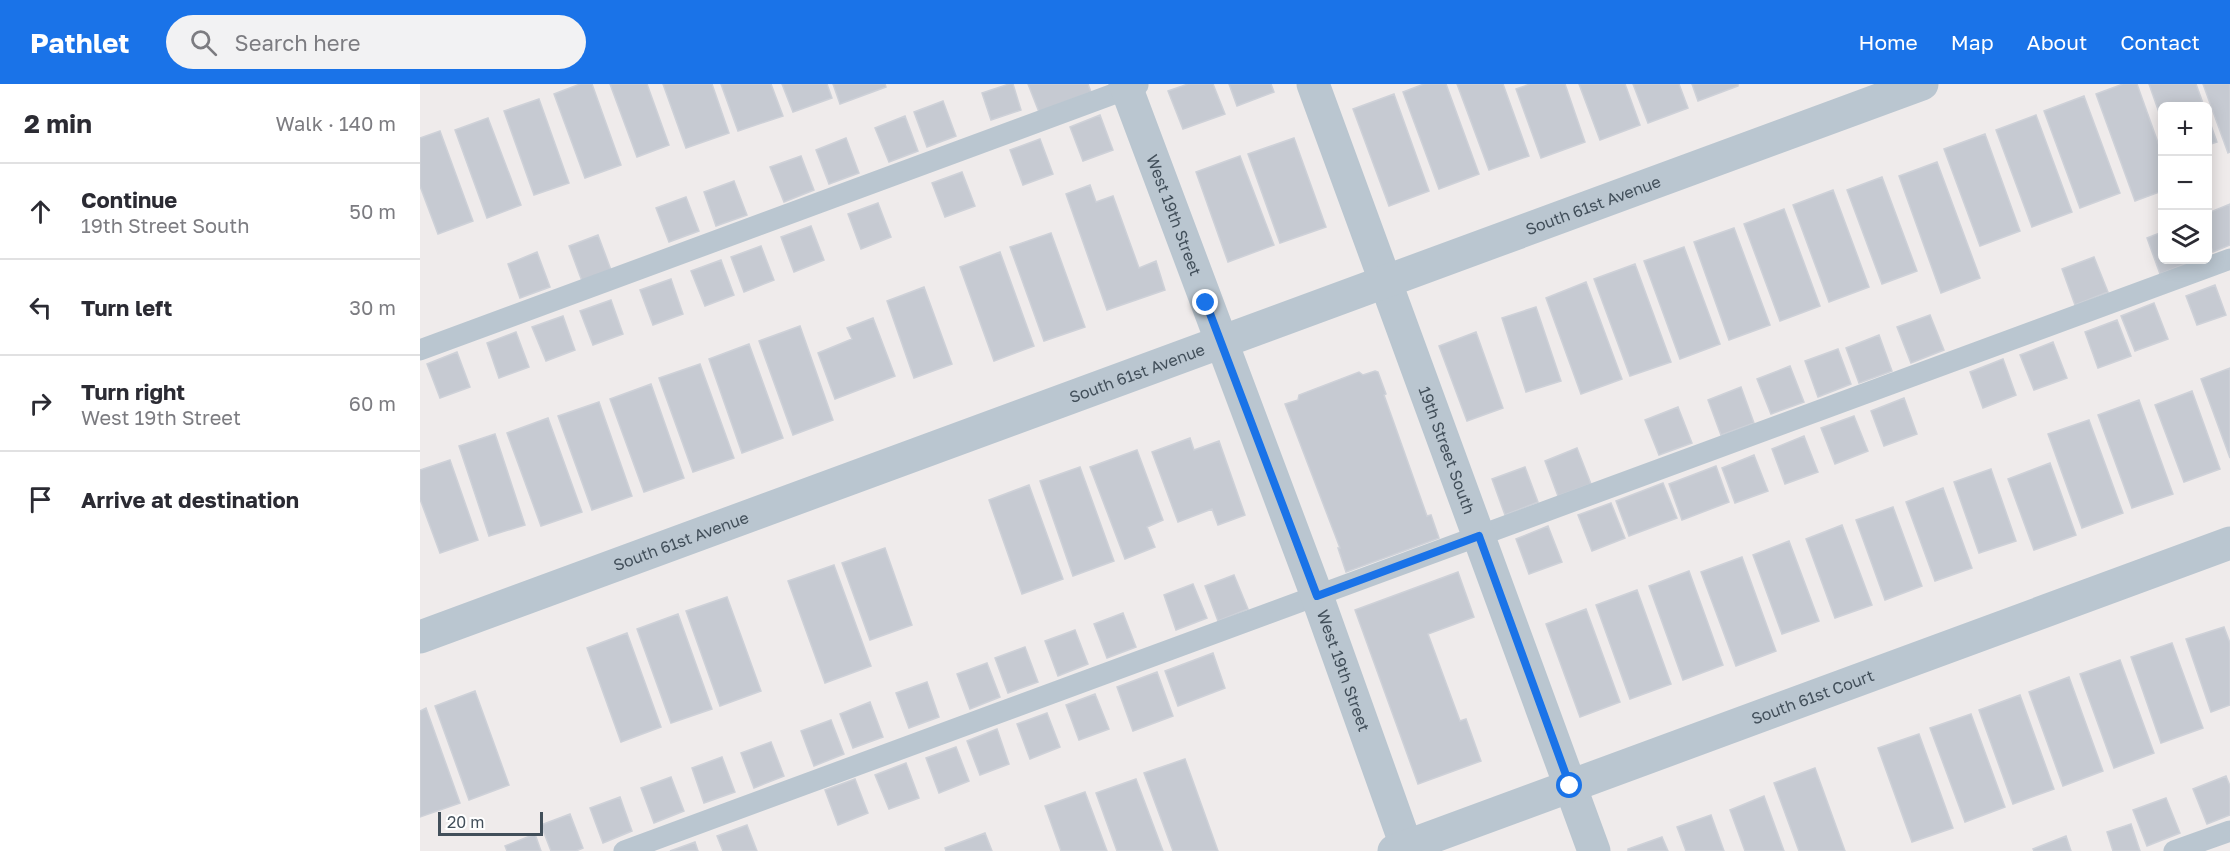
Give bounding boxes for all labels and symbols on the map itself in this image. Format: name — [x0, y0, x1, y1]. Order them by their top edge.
street label: West 19th Street — [1142, 152, 1206, 279]
street label: South 61st Avenue — [1523, 171, 1663, 239]
route end — [1192, 289, 1218, 315]
street label: South 61st Avenue — [1067, 339, 1207, 407]
street label: 19th Street South — [1415, 383, 1480, 517]
street label: South 61st Avenue — [610, 507, 751, 575]
street label: West 19th Street — [1313, 607, 1375, 734]
street label: South 61st Court — [1748, 665, 1877, 729]
route start — [1556, 772, 1582, 798]
scale bar — [438, 809, 543, 836]

